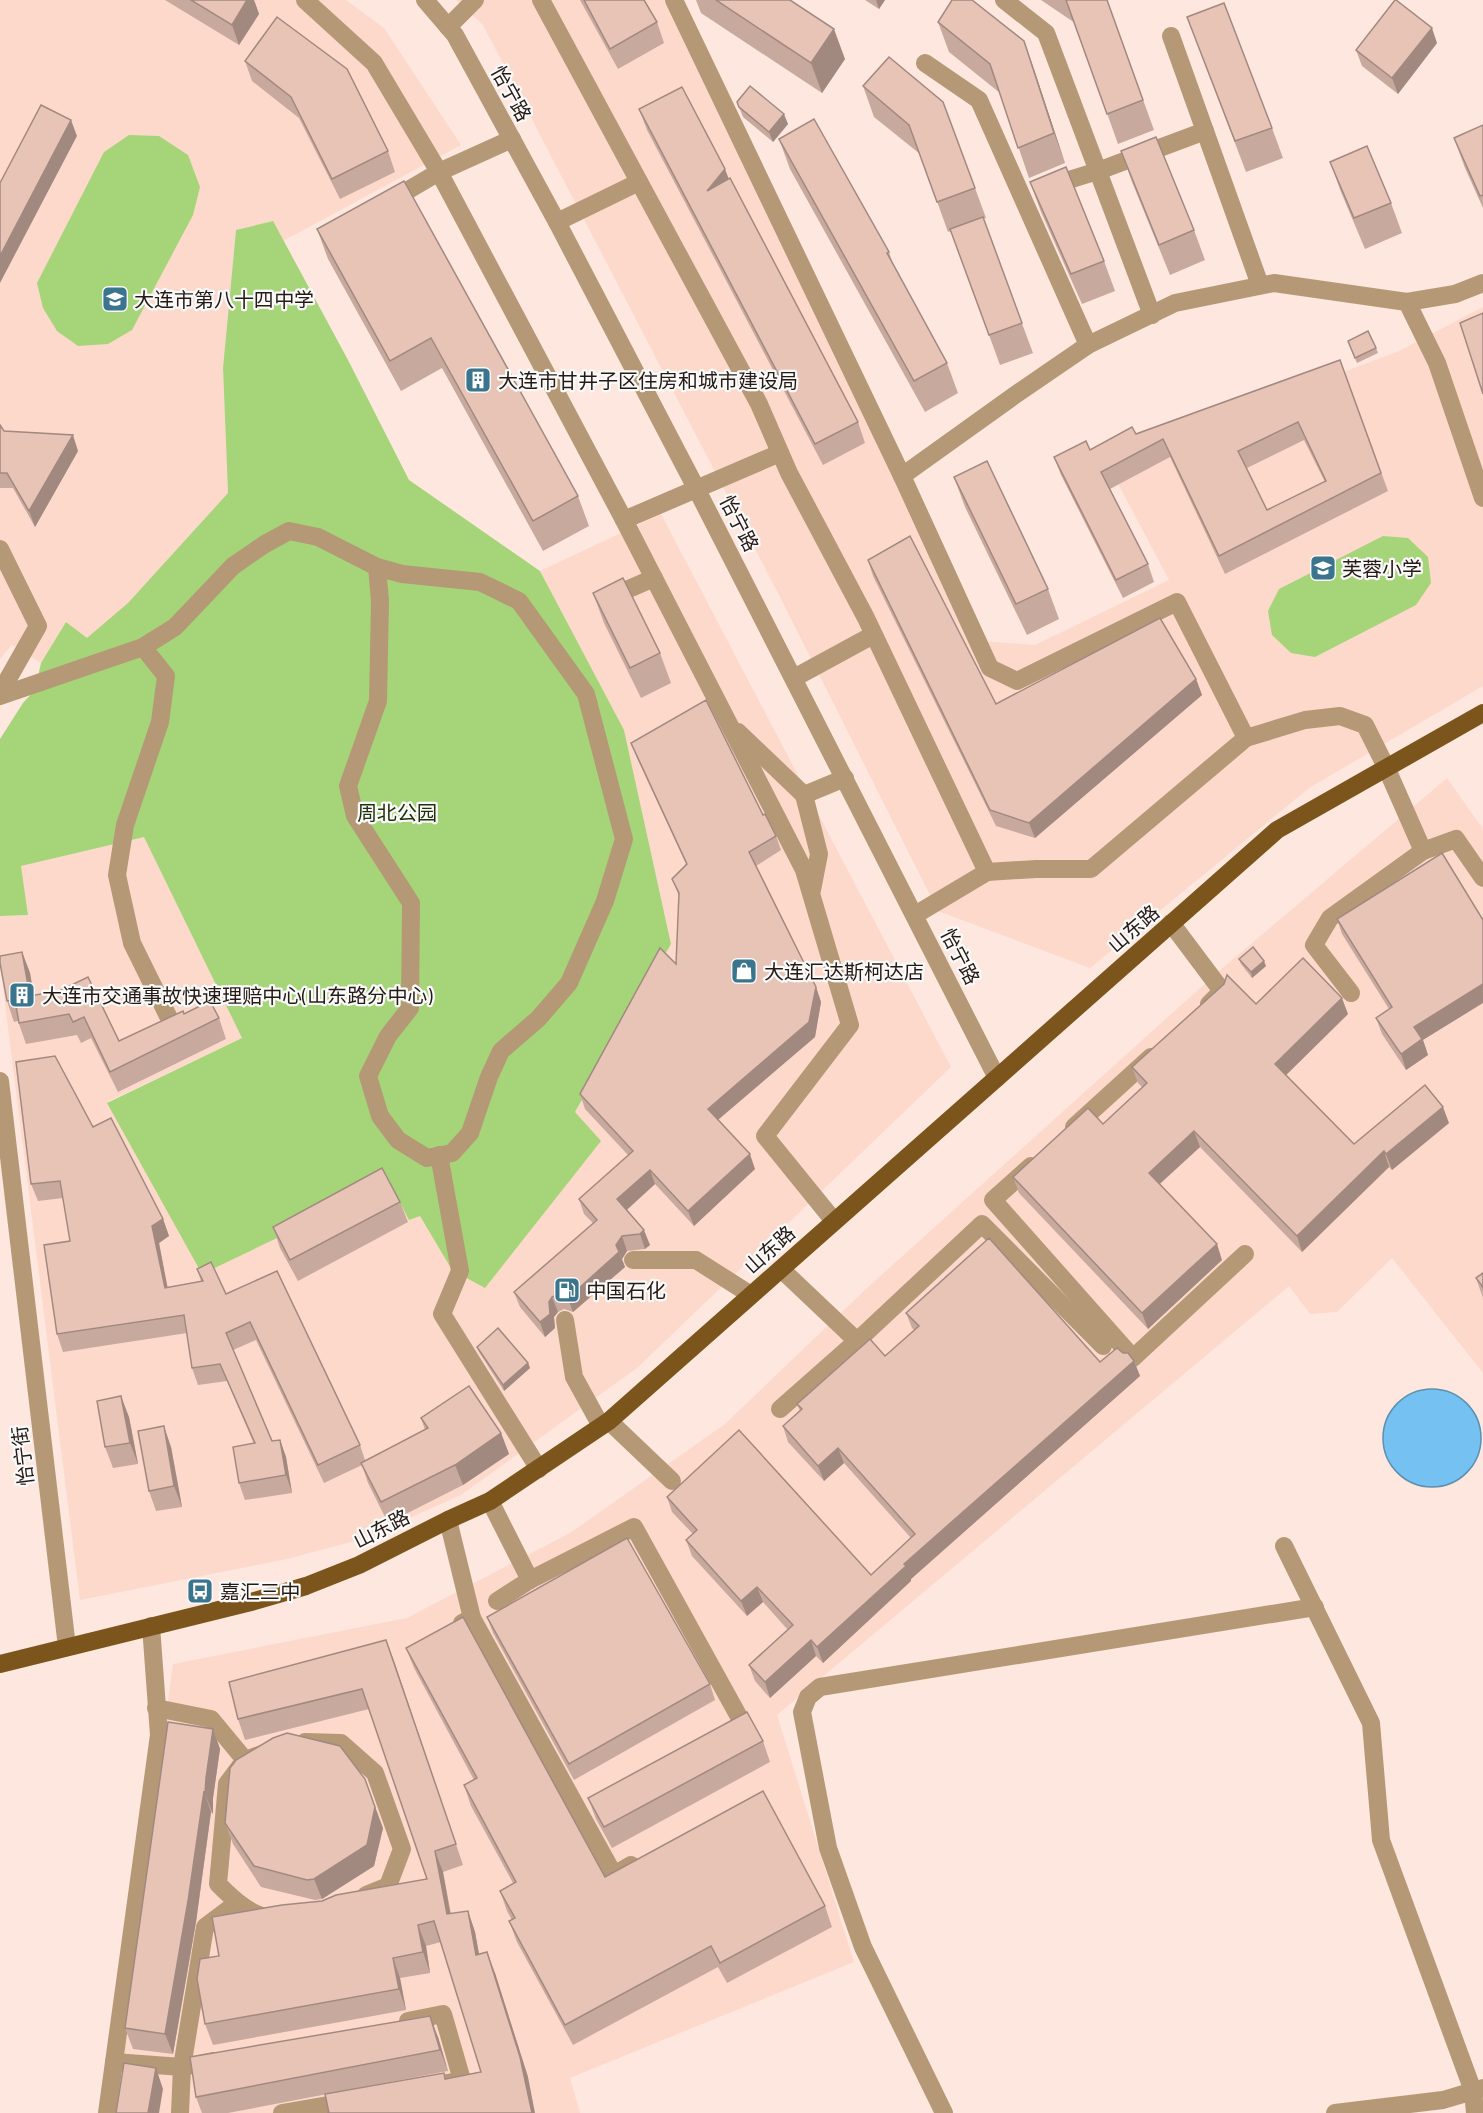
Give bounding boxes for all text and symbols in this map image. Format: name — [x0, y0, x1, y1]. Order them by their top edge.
street label: 怡宁路 — [487, 61, 537, 125]
school or university icon: 大连市第八十四中学 — [100, 284, 130, 314]
place label: 大连市第八十四中学 — [134, 287, 314, 311]
building icon: 大连市甘井子区住房和城市建设局 — [463, 365, 493, 395]
place label: 大连市甘井子区住房和城市建设局 — [498, 368, 798, 392]
street label: 怡宁路 — [716, 491, 764, 555]
school or university icon: 芙蓉小学 — [1308, 553, 1338, 583]
place label: 芙蓉小学 — [1342, 556, 1422, 580]
park label: 周北公园 — [357, 800, 437, 824]
street label: 山东路 — [1102, 899, 1164, 957]
street label: 怡宁路 — [937, 924, 985, 988]
shop icon: 大连汇达斯柯达店 — [729, 956, 759, 986]
place label: 大连汇达斯柯达店 — [764, 959, 924, 983]
building icon: 大连市交通事故快速理赔中心(山东路分中心) — [7, 980, 37, 1010]
place label: 大连市交通事故快速理赔中心(山东路分中心) — [42, 983, 433, 1007]
street label: 山东路 — [739, 1220, 799, 1278]
fuel station icon: 中国石化 — [552, 1275, 582, 1305]
place label: 中国石化 — [586, 1278, 666, 1302]
street label: 怡宁街 — [6, 1425, 38, 1487]
street label: 山东路 — [349, 1504, 413, 1552]
bus stop icon: 嘉汇三中 — [185, 1576, 215, 1606]
place label: 嘉汇三中 — [220, 1579, 300, 1603]

